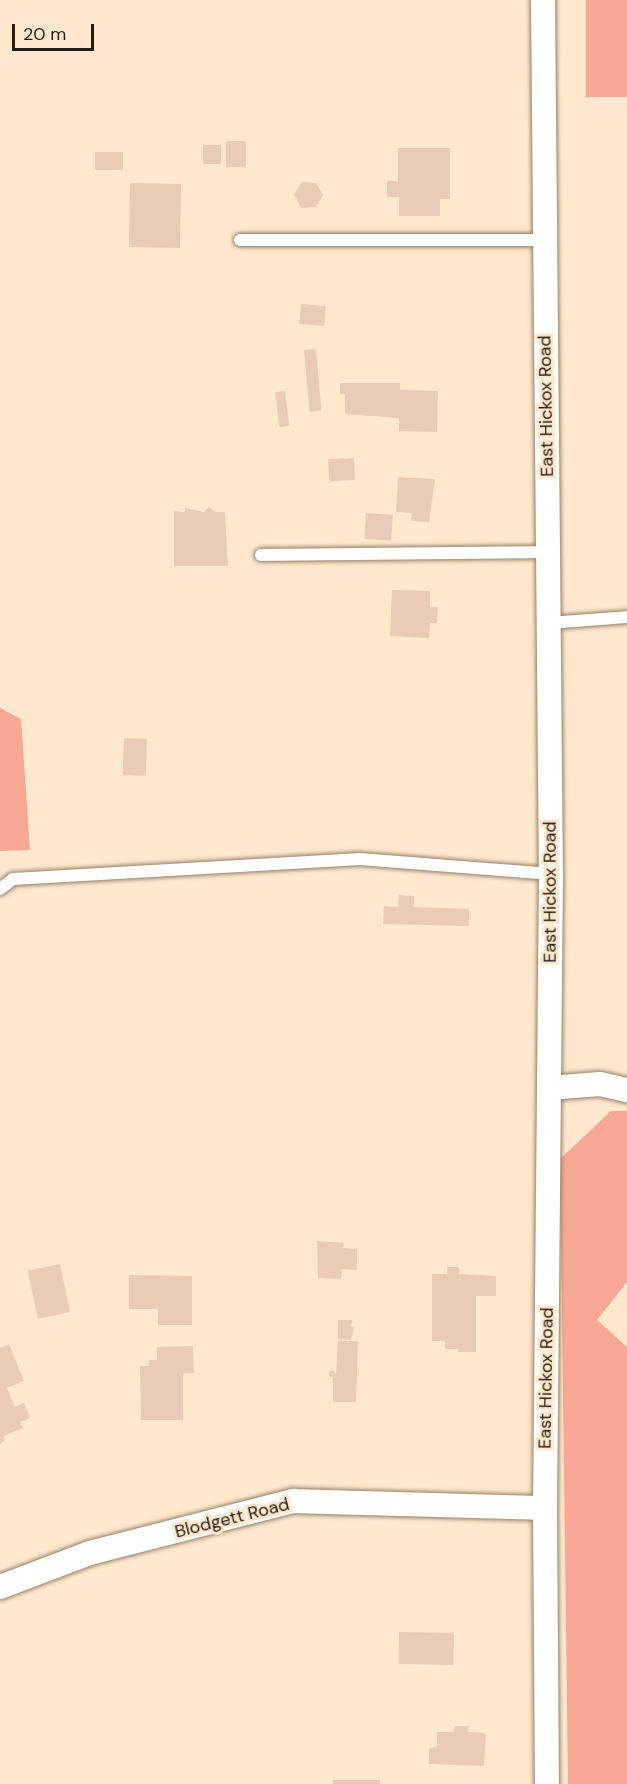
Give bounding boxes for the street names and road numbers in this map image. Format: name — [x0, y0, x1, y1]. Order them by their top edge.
street label: East Hickox Road — [534, 335, 558, 477]
street label: East Hickox Road — [539, 821, 561, 963]
street label: East Hickox Road — [534, 1307, 558, 1449]
street label: Blodgett Road — [173, 1493, 291, 1543]

